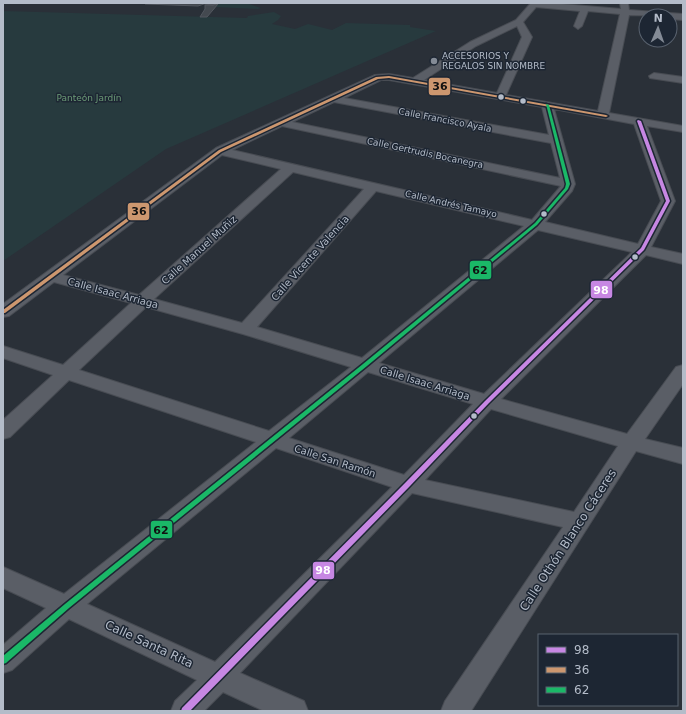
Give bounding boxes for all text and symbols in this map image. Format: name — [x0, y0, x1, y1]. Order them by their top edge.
north arrow — [638, 8, 678, 48]
text: N — [653, 12, 663, 25]
place label: ACCESORIOS Y REGALOS SIN NOMBRE — [442, 51, 545, 71]
marker: ACCESORIOS Y REGALOS SIN NOMBRE — [429, 56, 439, 66]
line badge: 36 — [428, 77, 451, 96]
text: 36 — [432, 80, 448, 93]
unlabelled marker — [496, 92, 506, 102]
park label: Panteón Jardín — [56, 93, 122, 103]
unlabelled marker — [518, 96, 528, 106]
street label: Calle Francisco Ayala — [398, 106, 492, 134]
street label: Calle Gertrudis Bocanegra — [366, 136, 484, 170]
street label: Calle Andrés Tamayo — [404, 189, 498, 220]
line badge: 36 — [127, 202, 150, 221]
text: 36 — [131, 205, 147, 218]
unlabelled marker — [539, 209, 549, 219]
street label: Calle Vicente Valencia — [269, 213, 351, 303]
street label: Calle Manuel Muñiz — [159, 214, 239, 286]
unlabelled marker — [630, 252, 640, 262]
line badge: 62 — [469, 260, 492, 280]
text: 62 — [472, 264, 488, 277]
street label: Calle Isaac Arriaga — [66, 276, 160, 310]
line badge: 98 — [590, 280, 613, 299]
text: 98 — [593, 284, 609, 297]
street label: Calle Isaac Arriaga — [379, 364, 471, 402]
unlabelled marker — [469, 411, 479, 421]
street label: Calle San Ramón — [293, 443, 377, 479]
street label: Calle Othón Blanco Cáceres — [517, 466, 619, 614]
line badge: 62 — [150, 520, 173, 539]
text: 62 — [153, 524, 169, 537]
line badge: 98 — [312, 561, 335, 580]
text: 98 — [315, 564, 331, 577]
street label: Calle Santa Rita — [103, 617, 195, 671]
legend — [538, 634, 678, 706]
text: 98 — [574, 643, 589, 657]
text: 36 — [574, 663, 589, 677]
text: 62 — [574, 683, 589, 697]

